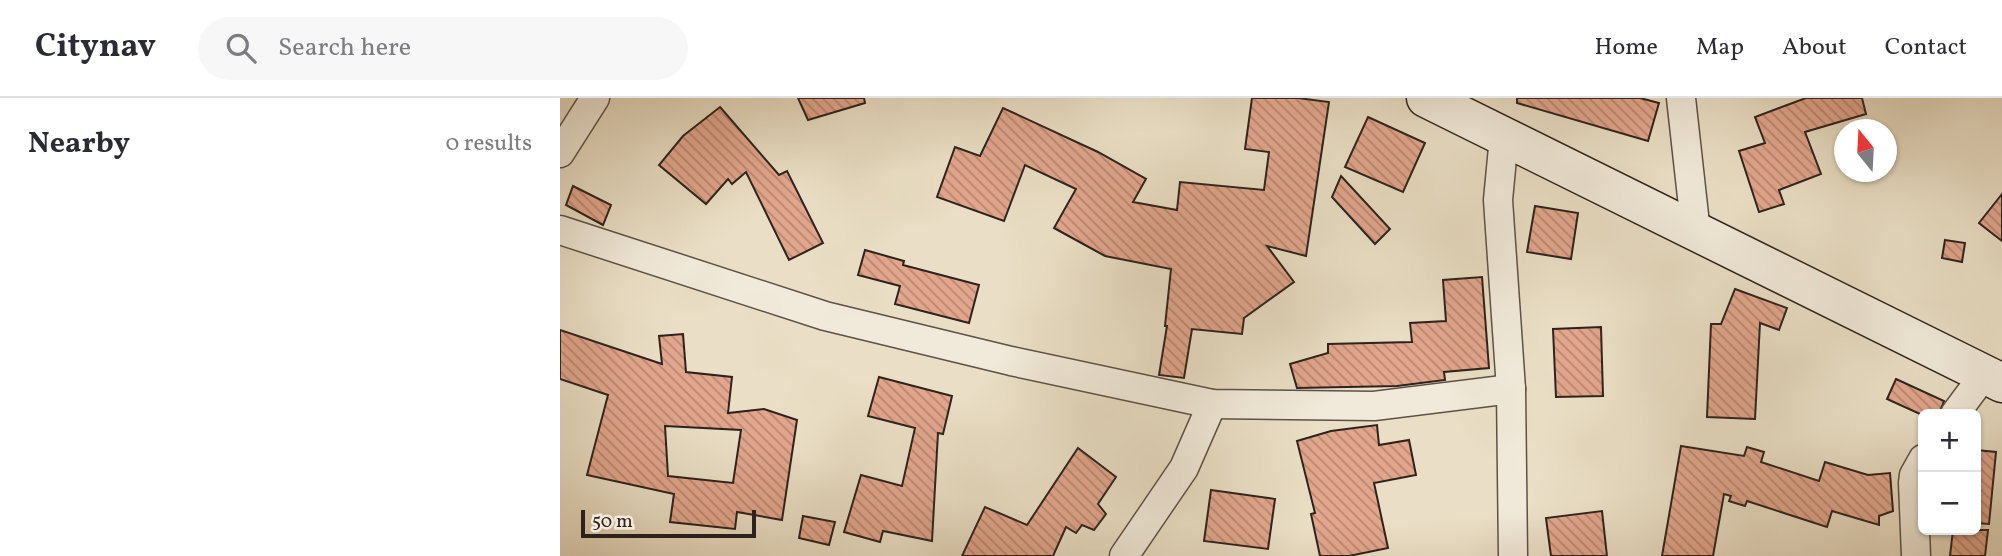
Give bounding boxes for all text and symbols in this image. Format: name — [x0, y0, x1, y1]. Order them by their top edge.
search box — [198, 17, 688, 80]
text: Citynav — [35, 25, 156, 71]
icon: search — [222, 29, 260, 67]
text: Search here — [278, 30, 411, 66]
text: Home — [1594, 31, 1658, 65]
text: Map — [1696, 31, 1744, 65]
text: About — [1782, 31, 1847, 65]
text: Contact — [1885, 31, 1967, 65]
north arrow — [1834, 119, 1897, 182]
text: Nearby — [28, 123, 130, 165]
text: 0 results — [445, 128, 532, 160]
map controls — [1918, 409, 1981, 535]
button: + — [1918, 409, 1981, 472]
button: − — [1918, 472, 1981, 535]
scale bar — [581, 507, 756, 539]
text: 50 m — [592, 509, 633, 535]

